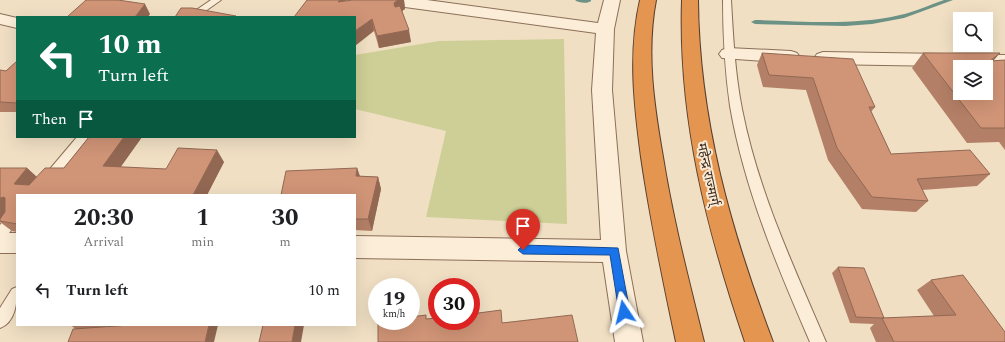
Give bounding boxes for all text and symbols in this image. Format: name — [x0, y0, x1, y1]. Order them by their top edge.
map controls — [953, 12, 993, 100]
button: search — [953, 12, 993, 52]
text: 10 m — [98, 23, 162, 66]
icon: left — [32, 32, 84, 84]
button: layers — [953, 60, 993, 100]
text: Turn left — [98, 62, 169, 89]
text: Then — [32, 108, 67, 131]
icon: arrive — [75, 108, 97, 130]
street label: महेन्द्र राज्मार्ग् — [692, 141, 725, 209]
text: 20:30 — [74, 200, 134, 236]
text: 1 — [196, 200, 209, 236]
text: 30 — [272, 200, 299, 236]
pin — [506, 209, 540, 250]
icon: arrive — [512, 215, 534, 237]
text: Arrival — [83, 232, 124, 252]
text: min — [191, 232, 214, 252]
text: m — [279, 232, 291, 252]
speed limit sign: 30 — [428, 278, 480, 330]
icon: left — [32, 279, 54, 301]
text: Turn left — [66, 279, 128, 302]
text: 10 m — [308, 279, 340, 302]
text: 19 — [383, 284, 405, 314]
position arrow — [603, 291, 645, 333]
text: km/h — [383, 306, 405, 322]

